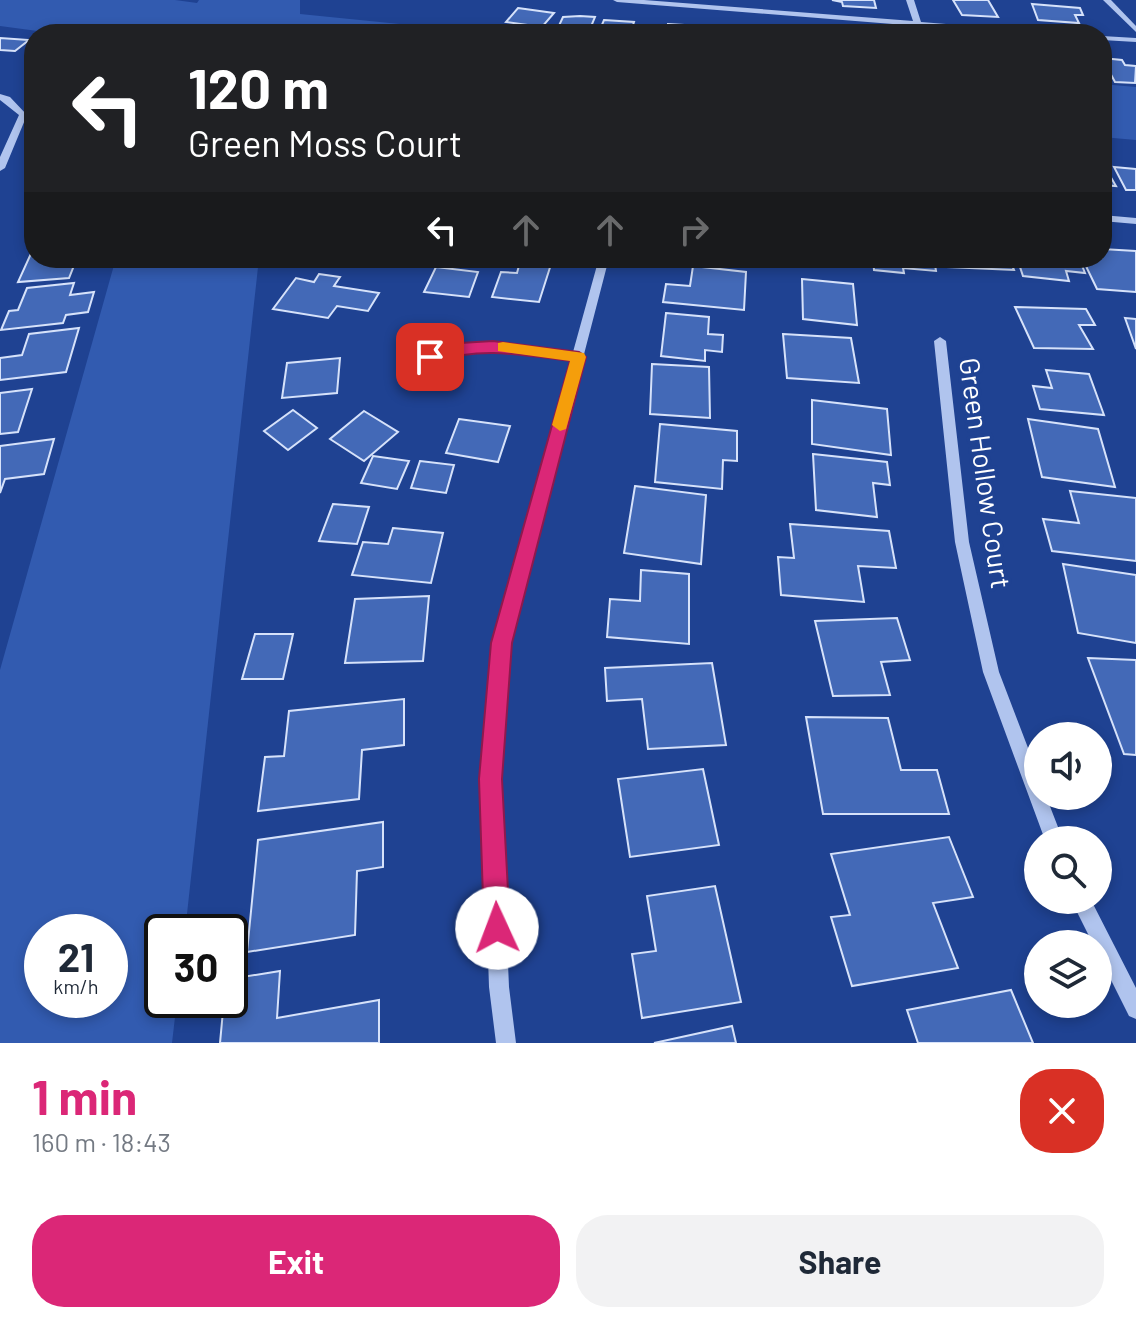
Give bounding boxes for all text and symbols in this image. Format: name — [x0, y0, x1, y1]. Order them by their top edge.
text: 120 m — [188, 53, 329, 120]
icon: left — [56, 56, 160, 160]
text: Green Moss Court — [188, 121, 462, 164]
icon: left — [420, 208, 464, 252]
icon: ahead — [504, 208, 548, 252]
icon: ahead — [588, 208, 632, 252]
icon: right — [672, 208, 716, 252]
pin — [396, 323, 464, 391]
icon: arrive — [408, 335, 452, 379]
street label: Green Hollow Court — [953, 355, 1019, 591]
map controls — [1024, 722, 1112, 1018]
button: sound — [1024, 722, 1112, 810]
button: search — [1024, 826, 1112, 914]
position arrow — [455, 886, 539, 970]
speed limit sign: 30 — [144, 914, 248, 1018]
button: layers — [1024, 930, 1112, 1018]
text: 21 — [58, 932, 94, 980]
text: km/h — [53, 974, 99, 998]
text: 1 min — [32, 1067, 137, 1125]
button: close — [1020, 1069, 1104, 1153]
text: 160 m · 18:43 — [32, 1126, 171, 1157]
button: Exit — [32, 1215, 560, 1307]
button: Share — [576, 1215, 1104, 1307]

